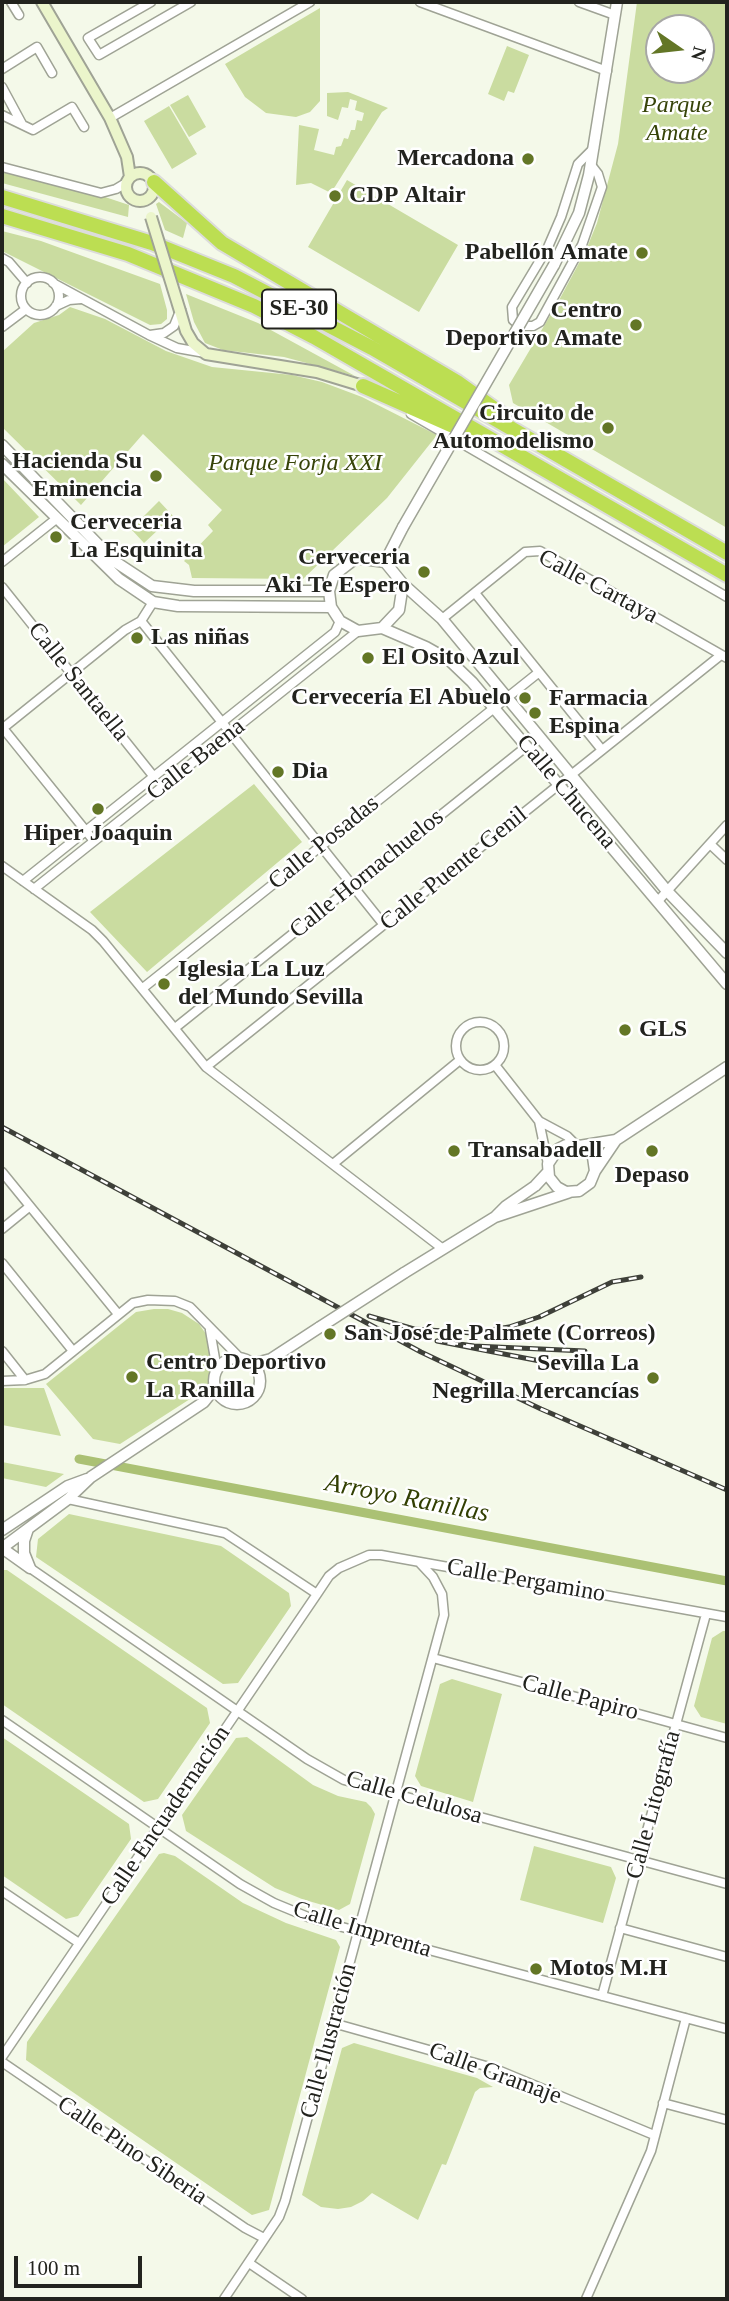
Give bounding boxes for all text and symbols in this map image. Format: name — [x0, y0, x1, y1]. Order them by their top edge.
north arrow — [645, 14, 715, 84]
text: N — [687, 45, 711, 63]
park label: Parque Amate — [642, 92, 712, 148]
place label: Mercadona — [397, 145, 514, 173]
marker: Mercadona — [520, 151, 536, 167]
place label: CDP Altair — [349, 182, 466, 210]
marker: CDP Altair — [327, 188, 343, 204]
place label: Pabellón Amate — [465, 239, 628, 267]
marker: Pabellón Amate — [634, 245, 650, 261]
road number: SE-30 — [262, 290, 336, 328]
place label: Centro Deportivo Amate — [445, 297, 622, 353]
marker: Centro Deportivo Amate — [628, 317, 644, 333]
place label: Circuito de Automodelismo — [433, 400, 594, 456]
marker: Circuito de Automodelismo — [600, 420, 616, 436]
place label: Hacienda Su Eminencia — [12, 448, 142, 504]
park label: Parque Forja XXI — [208, 450, 382, 478]
marker: Hacienda Su Eminencia — [148, 468, 164, 484]
place label: Cerveceria La Esquinita — [70, 509, 203, 565]
marker: Cerveceria La Esquinita — [48, 529, 64, 545]
street label: Calle Cartaya — [533, 543, 663, 631]
place label: Cerveceria Aki Te Espero — [265, 544, 410, 600]
marker: Cerveceria Aki Te Espero — [416, 564, 432, 580]
street label: Calle Santaella — [21, 617, 135, 747]
place label: Las niñas — [151, 624, 249, 652]
marker: Las niñas — [129, 630, 145, 646]
place label: El Osito Azul — [382, 644, 519, 672]
marker: El Osito Azul — [360, 650, 376, 666]
place label: Cervecería El Abuelo — [291, 684, 511, 712]
place label: Farmacia Espina — [549, 685, 648, 741]
marker: Cervecería El Abuelo — [517, 690, 533, 706]
marker: Farmacia Espina — [527, 705, 543, 721]
street label: Calle Baena — [141, 713, 251, 807]
street label: Calle Chucena — [510, 729, 622, 855]
place label: Dia — [292, 758, 328, 786]
marker: Dia — [270, 764, 286, 780]
street label: Calle Posadas — [263, 790, 385, 896]
marker: Hiper Joaquin — [90, 801, 106, 817]
street label: Calle Puente Genil — [374, 801, 534, 937]
street label: Calle Hornachuelos — [284, 803, 450, 945]
place label: Hiper Joaquin — [24, 820, 172, 848]
place label: Iglesia La Luz del Mundo Sevilla — [178, 956, 363, 1012]
marker: Iglesia La Luz del Mundo Sevilla — [156, 976, 172, 992]
place label: GLS — [639, 1016, 687, 1044]
marker: GLS — [617, 1022, 633, 1038]
place label: Transabadell — [468, 1137, 602, 1165]
marker: Transabadell — [446, 1143, 462, 1159]
marker: Depaso — [644, 1143, 660, 1159]
place label: Depaso — [615, 1162, 689, 1190]
place label: San José de Palmete (Correos) — [344, 1320, 655, 1348]
marker: San José de Palmete (Correos) — [322, 1326, 338, 1342]
place label: Centro Deportivo La Ranilla — [146, 1349, 326, 1405]
place label: Sevilla La Negrilla Mercancías — [432, 1350, 639, 1406]
marker: Centro Deportivo La Ranilla — [124, 1369, 140, 1385]
marker: Sevilla La Negrilla Mercancías — [645, 1370, 661, 1386]
water label: Arroyo Ranillas — [323, 1468, 491, 1530]
street label: Calle Pergamino — [445, 1553, 607, 1609]
street label: Calle Papiro — [519, 1669, 641, 1727]
street label: Calle Encuadernación — [95, 1720, 237, 1912]
street label: Calle Litografía — [620, 1728, 688, 1882]
street label: Calle Celulosa — [342, 1765, 486, 1831]
street label: Calle Imprenta — [289, 1895, 435, 1965]
place label: Motos M.H — [550, 1955, 667, 1983]
street label: Calle Ilustración — [294, 1960, 364, 2122]
marker: Motos M.H — [528, 1961, 544, 1977]
street label: Calle Gramaje — [425, 2037, 565, 2111]
street label: Calle Pino Siberia — [52, 2090, 212, 2212]
scale bar — [18, 2242, 145, 2286]
text: 100 m — [27, 2256, 80, 2280]

